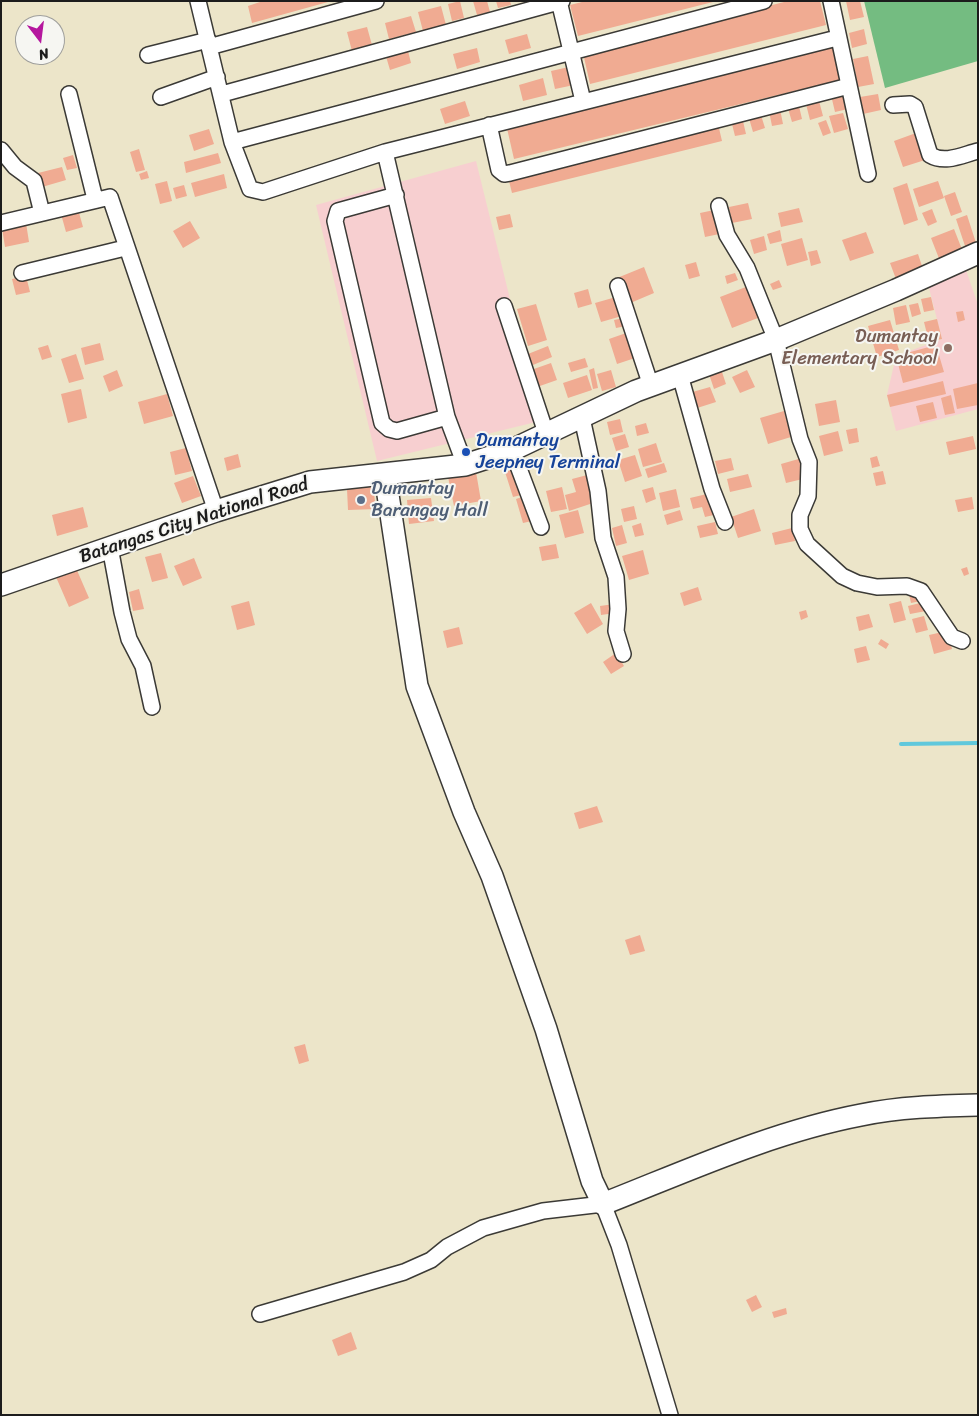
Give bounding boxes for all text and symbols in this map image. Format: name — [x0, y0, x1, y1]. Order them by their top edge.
north arrow — [15, 15, 65, 65]
text: N — [36, 41, 52, 67]
place label: Dumantay Elementary School — [781, 326, 938, 370]
marker: Dumantay Elementary School — [942, 342, 954, 354]
place label: Dumantay Jeepney Terminal — [476, 430, 620, 474]
marker: Dumantay Jeepney Terminal — [460, 446, 472, 458]
street label: Batangas City National Road — [77, 473, 311, 569]
place label: Dumantay Barangay Hall — [371, 478, 488, 522]
marker: Dumantay Barangay Hall — [355, 494, 367, 506]

